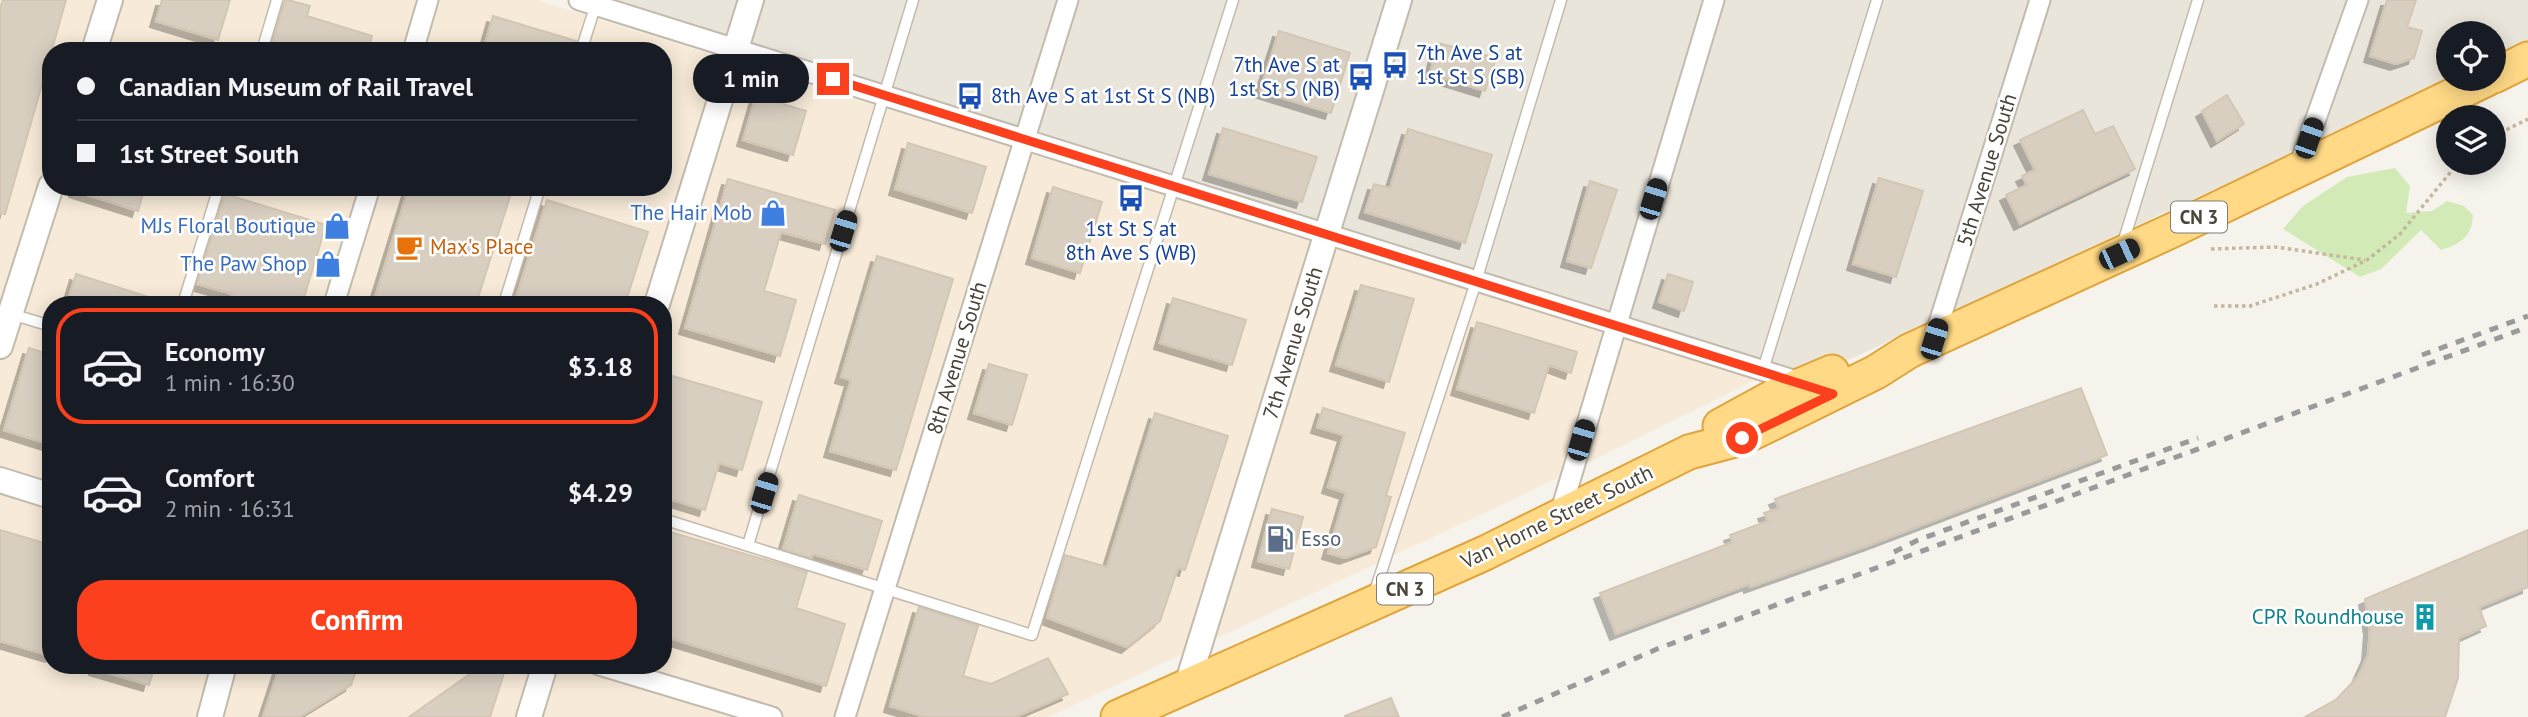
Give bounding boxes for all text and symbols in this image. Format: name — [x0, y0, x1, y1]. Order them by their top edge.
map controls — [2436, 21, 2506, 175]
button: locate — [2436, 21, 2506, 91]
place label: 7th Ave S at 1st St S (SB) — [1416, 39, 1525, 90]
bus stop icon: 7th Ave S at 1st St S (SB) — [1380, 50, 1410, 80]
place label: 7th Ave S at 1st St S (NB) — [1228, 51, 1340, 102]
callout: 1 min — [693, 55, 808, 104]
bus stop icon: 7th Ave S at 1st St S (NB) — [1346, 62, 1376, 92]
route end — [817, 63, 849, 95]
text: 1 min — [723, 64, 779, 93]
text: Canadian Museum of Rail Travel — [119, 70, 473, 103]
bus stop icon: 8th Ave S at 1st St S (NB) — [955, 81, 985, 111]
place label: 8th Ave S at 1st St S (NB) — [991, 82, 1215, 109]
street label: 5th Avenue South — [1950, 90, 2023, 250]
button: layers — [2436, 105, 2506, 175]
car — [2293, 115, 2326, 161]
text: 1st Street South — [119, 137, 299, 170]
car — [1637, 176, 1670, 222]
bus stop icon: 1st St S at 8th Ave S (WB) — [1116, 183, 1146, 213]
shop icon: The Hair Mob — [758, 198, 788, 228]
place label: The Hair Mob — [630, 199, 752, 226]
road number: CN 3 — [2171, 202, 2227, 232]
car — [827, 208, 860, 254]
shop icon: MJs Floral Boutique — [322, 211, 352, 241]
place label: MJs Floral Boutique — [140, 212, 316, 239]
place label: 1st St S at 8th Ave S (WB) — [1066, 215, 1196, 266]
cafe icon: Max's Place — [394, 232, 424, 262]
place label: Max's Place — [430, 233, 534, 260]
car — [2096, 236, 2143, 272]
shop icon: The Paw Shop — [313, 249, 343, 279]
place label: The Paw Shop — [180, 250, 307, 277]
street label: 7th Avenue South — [1257, 263, 1329, 422]
street label: 8th Avenue South — [920, 278, 993, 438]
car — [1918, 316, 1951, 362]
icon: car — [81, 335, 144, 398]
text: Economy — [165, 335, 265, 368]
text: $3.18 — [568, 350, 633, 383]
text: 1 min · 16:30 — [165, 368, 295, 397]
car — [1566, 417, 1597, 463]
route start — [1726, 422, 1758, 454]
street label: Van Horne Street South — [1455, 458, 1657, 575]
icon: car — [81, 461, 144, 524]
text: Comfort — [165, 461, 255, 494]
car — [748, 470, 781, 516]
text: $4.29 — [568, 476, 633, 509]
text: 2 min · 16:31 — [165, 494, 295, 523]
fuel station icon: Esso — [1265, 524, 1295, 554]
place label: Esso — [1301, 525, 1341, 552]
road number: CN 3 — [1377, 574, 1433, 604]
button: Confirm — [77, 580, 637, 660]
building icon: CPR Roundhouse — [2410, 602, 2440, 632]
place label: CPR Roundhouse — [2252, 603, 2404, 630]

